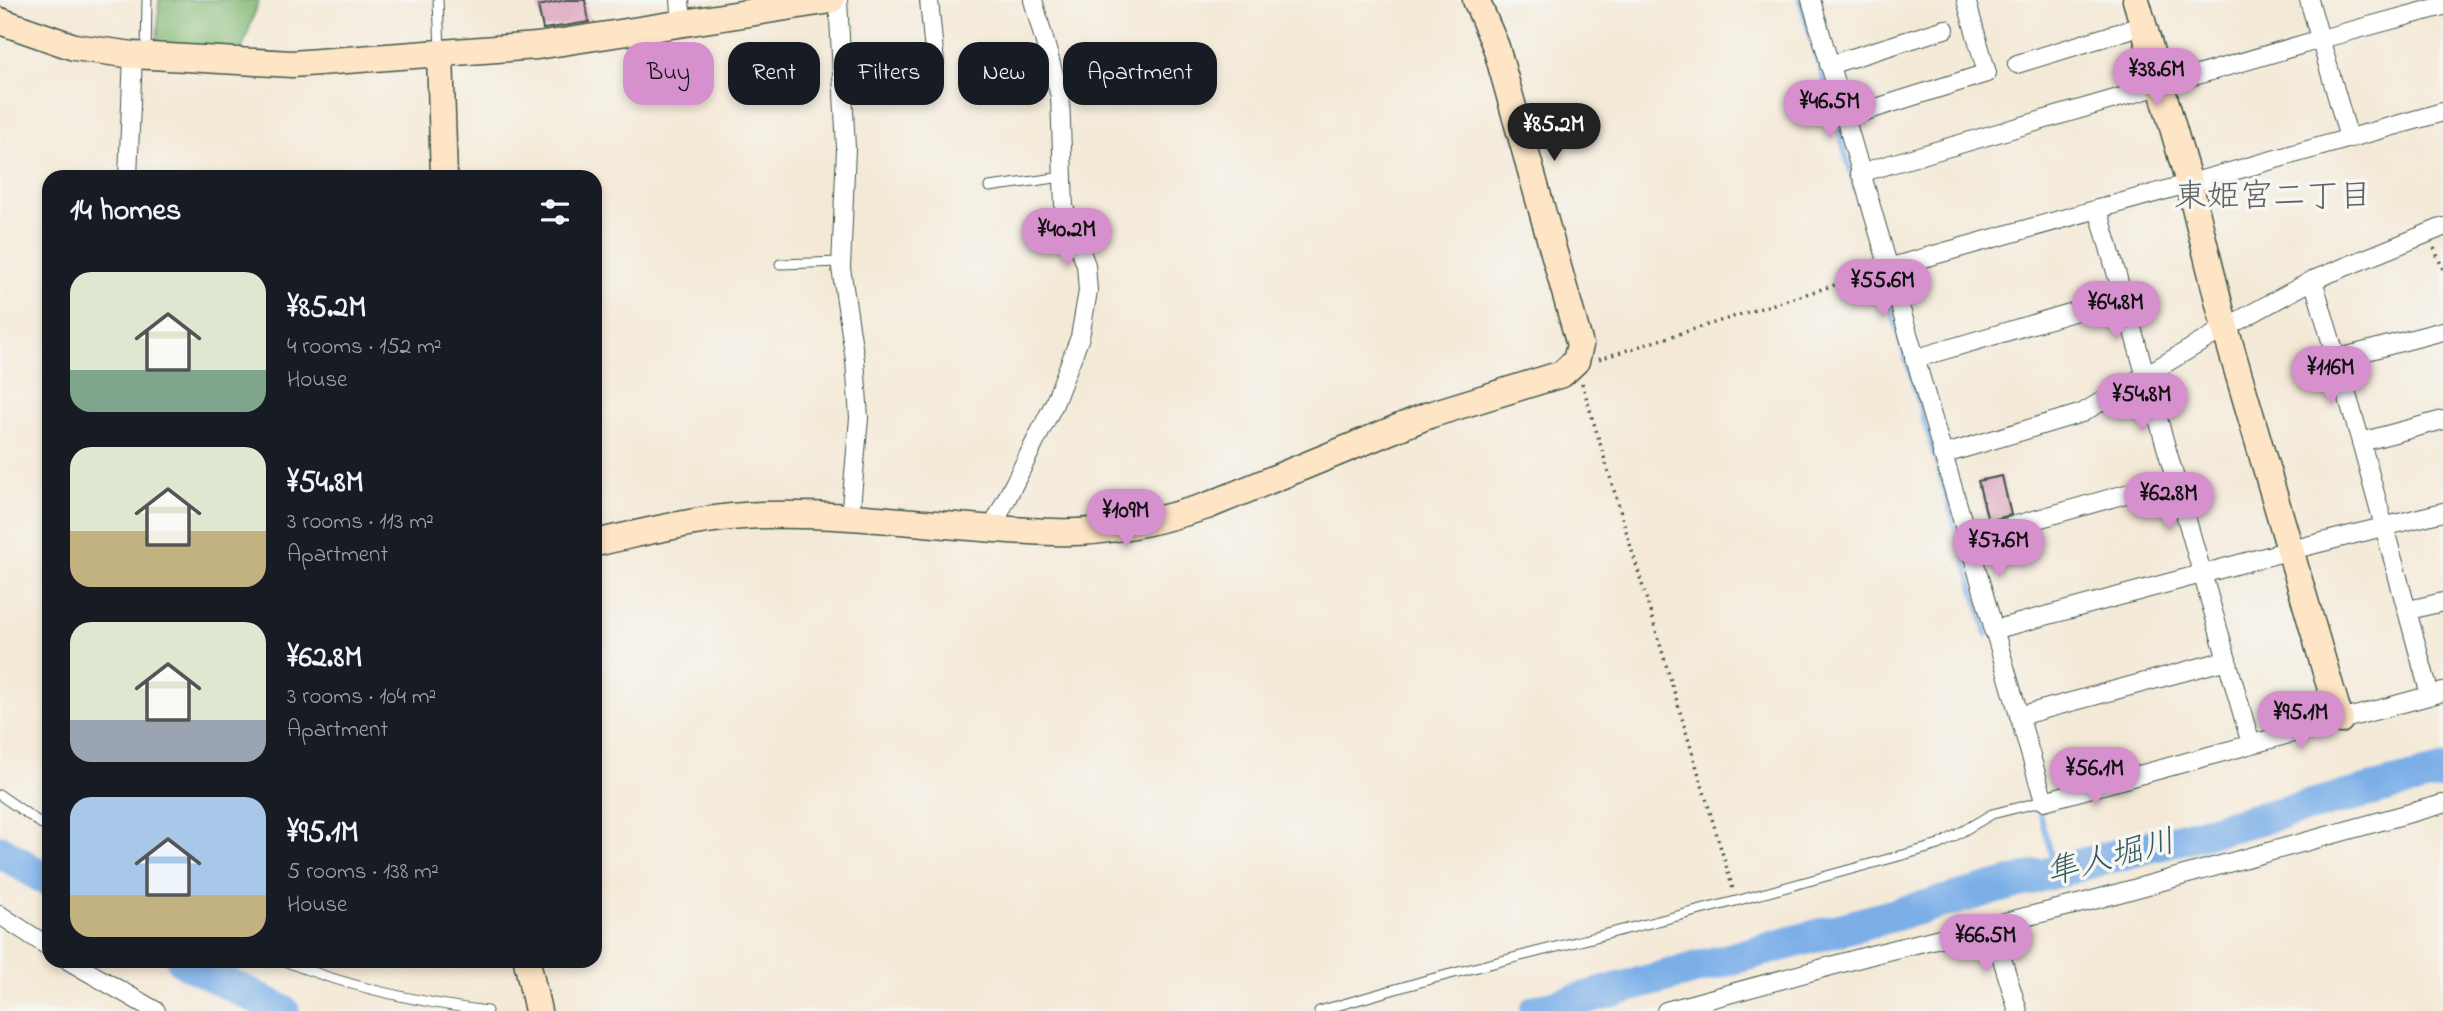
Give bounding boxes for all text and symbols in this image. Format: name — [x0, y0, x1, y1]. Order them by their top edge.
chip: Buy — [623, 42, 714, 105]
chip: Rent — [728, 42, 820, 105]
chip: Filters — [834, 42, 944, 105]
chip: New — [958, 42, 1049, 105]
chip: Apartment — [1063, 42, 1217, 105]
pin: ¥38.6M — [2100, 48, 2214, 108]
text: ¥38.6M — [2129, 54, 2185, 87]
pin: ¥46.5M — [1773, 80, 1887, 140]
text: ¥46.5M — [1800, 86, 1860, 119]
pin: ¥85.2M — [1497, 104, 1611, 163]
text: ¥85.2M — [1524, 109, 1584, 142]
district label: 東姫宮二丁目 — [2174, 174, 2372, 222]
text: 14 homes — [70, 190, 181, 234]
icon: filters — [536, 193, 574, 231]
pin: ¥40.2M — [1010, 208, 1124, 268]
text: ¥40.2M — [1038, 214, 1096, 247]
pin: ¥55.6M — [1826, 260, 1940, 319]
text: ¥55.6M — [1851, 265, 1915, 298]
pin: ¥64.8M — [2059, 282, 2173, 341]
text: ¥85.2M — [287, 287, 366, 331]
text: ¥64.8M — [2088, 287, 2144, 320]
icon: home — [126, 300, 210, 384]
text: 4 rooms · 152 m² — [287, 331, 442, 364]
pin: ¥116M — [2282, 346, 2380, 406]
text: ¥116M — [2307, 352, 2355, 385]
text: House — [287, 364, 347, 397]
pin: ¥54.8M — [2085, 374, 2199, 433]
text: ¥54.8M — [2113, 379, 2171, 412]
text: ¥54.8M — [287, 462, 364, 506]
pin: ¥62.8M — [2112, 472, 2226, 532]
icon: home — [126, 475, 210, 559]
text: ¥62.8M — [2140, 478, 2198, 511]
pin: ¥109M — [1077, 490, 1175, 549]
text: ¥109M — [1102, 495, 1150, 528]
text: 3 rooms · 113 m² — [287, 506, 434, 539]
pin: ¥57.6M — [1942, 520, 2056, 579]
text: ¥57.6M — [1969, 525, 2029, 558]
text: Apartment — [287, 539, 388, 572]
text: ¥62.8M — [287, 637, 362, 681]
icon: home — [126, 650, 210, 734]
text: 3 rooms · 104 m² — [287, 681, 436, 714]
pin: ¥95.1M — [2244, 692, 2358, 751]
text: ¥95.1M — [2273, 697, 2329, 730]
text: Apartment — [287, 714, 388, 747]
pin: ¥56.1M — [2038, 748, 2152, 807]
text: ¥56.1M — [2066, 753, 2124, 786]
text: ¥95.1M — [287, 812, 359, 856]
water label: 隼人堀川 — [2041, 819, 2181, 899]
icon: home — [126, 825, 210, 909]
text: 5 rooms · 138 m² — [287, 856, 439, 889]
text: House — [287, 889, 347, 922]
pin: ¥66.5M — [1929, 914, 2043, 974]
text: ¥66.5M — [1955, 920, 2017, 953]

